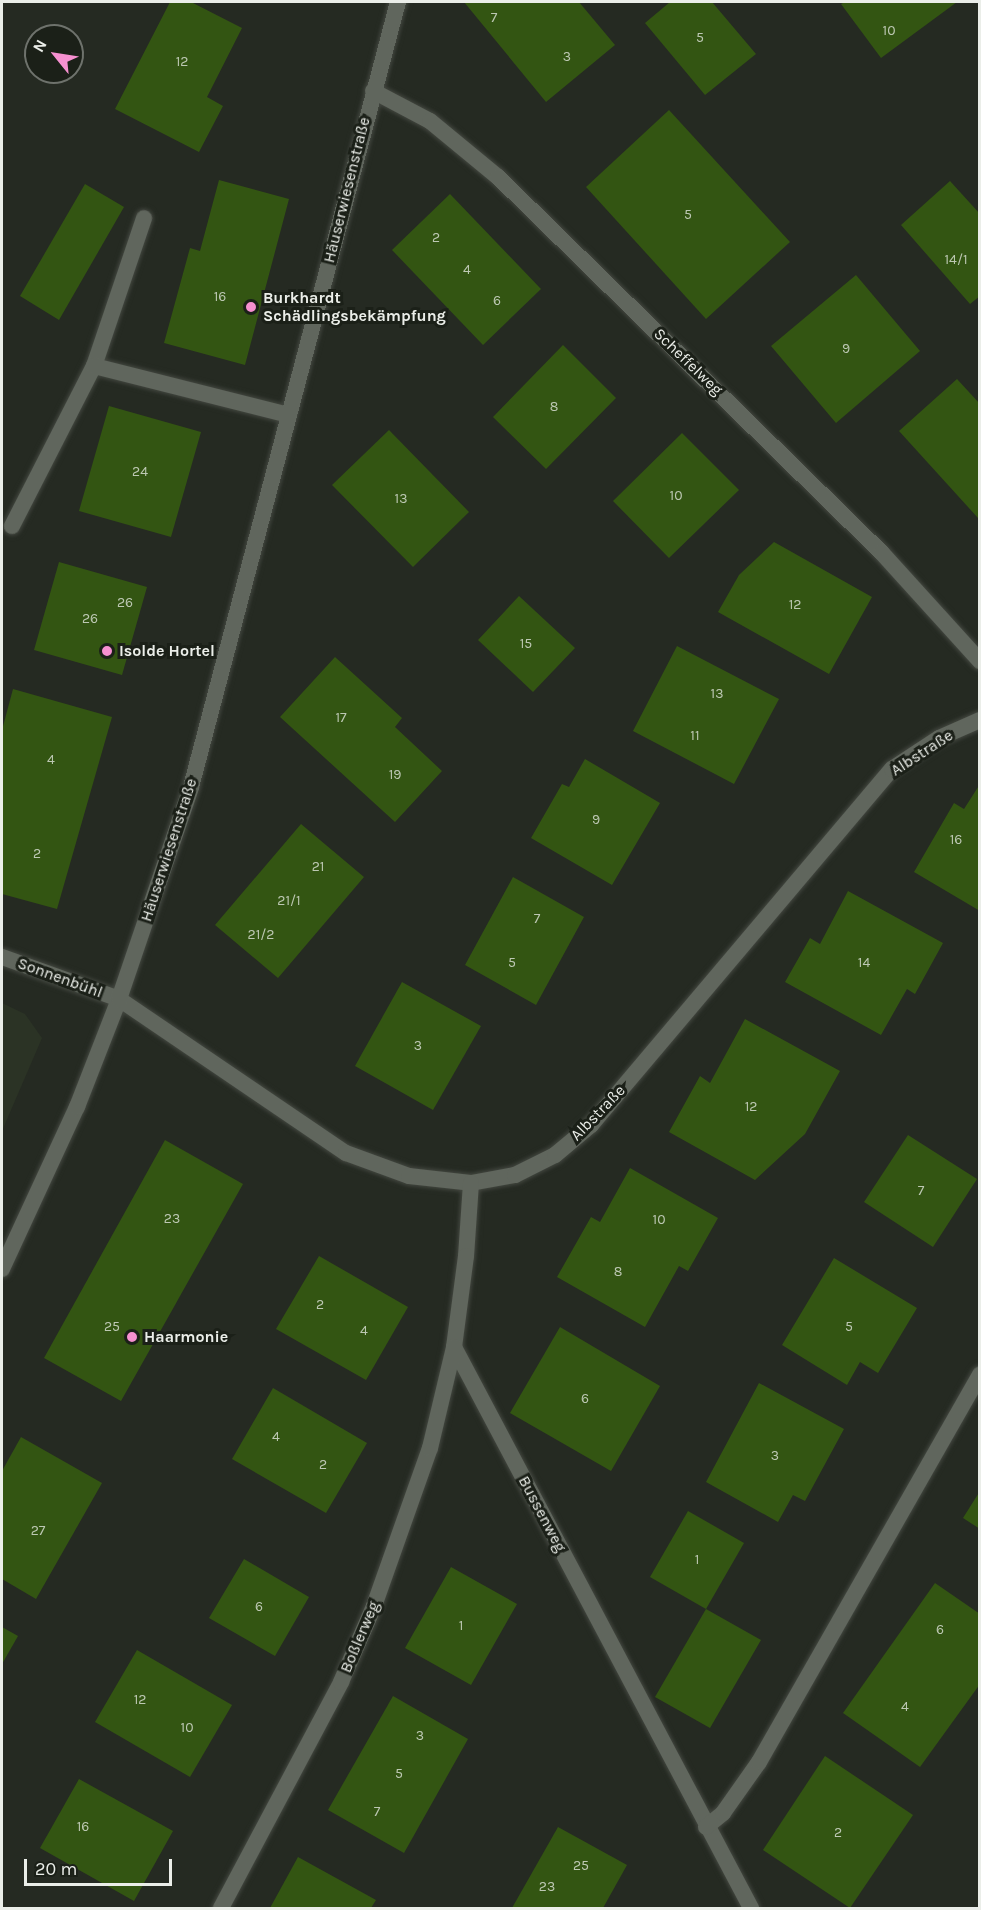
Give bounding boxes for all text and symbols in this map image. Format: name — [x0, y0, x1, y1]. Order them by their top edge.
house number: 7 — [491, 10, 497, 26]
house number: 10 — [883, 23, 895, 39]
north arrow — [24, 24, 84, 84]
house number: 5 — [696, 30, 704, 46]
text: N — [29, 36, 51, 55]
house number: 3 — [563, 49, 571, 65]
house number: 12 — [176, 54, 188, 70]
street label: Häuserwiesenstraße — [320, 115, 374, 265]
house number: 5 — [684, 207, 692, 223]
house number: 2 — [432, 230, 440, 246]
house number: 14/1 — [944, 252, 968, 268]
house number: 4 — [463, 262, 471, 278]
place label: Burkhardt Schädlingsbekämpfung — [263, 288, 446, 326]
house number: 16 — [214, 289, 226, 305]
house number: 6 — [493, 293, 501, 309]
marker: Burkhardt Schädlingsbekämpfung — [244, 300, 258, 314]
street label: Scheffelweg — [650, 324, 726, 400]
house number: 9 — [842, 341, 850, 357]
house number: 8 — [550, 399, 558, 415]
house number: 24 — [132, 464, 148, 480]
house number: 10 — [670, 488, 682, 504]
house number: 13 — [395, 491, 407, 507]
house number: 26 — [117, 595, 133, 611]
house number: 12 — [789, 597, 801, 613]
house number: 26 — [82, 611, 98, 627]
house number: 15 — [520, 636, 532, 652]
place label: Isolde Hortel — [119, 641, 215, 661]
marker: Isolde Hortel — [100, 644, 114, 658]
house number: 13 — [711, 686, 723, 702]
house number: 17 — [335, 710, 347, 726]
street label: Albstraße — [887, 726, 957, 780]
house number: 11 — [690, 728, 700, 744]
house number: 4 — [47, 752, 55, 768]
house number: 19 — [389, 767, 401, 783]
street label: Häuserwiesenstraße — [137, 776, 201, 924]
house number: 9 — [592, 812, 600, 828]
house number: 16 — [950, 832, 962, 848]
house number: 2 — [33, 846, 41, 862]
house number: 21 — [312, 859, 324, 875]
house number: 21/1 — [277, 893, 301, 909]
house number: 7 — [534, 911, 540, 927]
house number: 21/2 — [248, 927, 274, 943]
street label: Sonnenbühl — [15, 954, 105, 1002]
house number: 5 — [508, 955, 516, 971]
house number: 14 — [858, 955, 870, 971]
house number: 3 — [414, 1038, 422, 1054]
street label: Albstraße — [567, 1081, 629, 1145]
house number: 12 — [745, 1099, 757, 1115]
house number: 7 — [918, 1183, 924, 1199]
house number: 23 — [164, 1211, 180, 1227]
house number: 10 — [653, 1212, 665, 1228]
house number: 8 — [614, 1264, 622, 1280]
house number: 2 — [316, 1297, 324, 1313]
house number: 25 — [104, 1319, 120, 1335]
house number: 5 — [845, 1319, 853, 1335]
house number: 4 — [360, 1323, 368, 1339]
place label: Haarmonie — [144, 1327, 228, 1347]
marker: Haarmonie — [125, 1330, 139, 1344]
house number: 6 — [581, 1391, 589, 1407]
house number: 4 — [272, 1429, 280, 1445]
house number: 3 — [771, 1448, 779, 1464]
house number: 2 — [319, 1457, 327, 1473]
street label: Bussenweg — [514, 1473, 570, 1555]
house number: 27 — [31, 1523, 45, 1539]
house number: 1 — [695, 1552, 699, 1568]
street label: Boßlerweg — [336, 1598, 384, 1676]
house number: 6 — [255, 1599, 263, 1615]
house number: 1 — [459, 1618, 463, 1634]
house number: 6 — [936, 1622, 944, 1638]
house number: 12 — [134, 1692, 146, 1708]
house number: 4 — [901, 1699, 909, 1715]
house number: 10 — [181, 1720, 193, 1736]
house number: 3 — [416, 1728, 424, 1744]
house number: 5 — [395, 1766, 403, 1782]
house number: 7 — [374, 1804, 380, 1820]
house number: 16 — [77, 1819, 89, 1835]
house number: 2 — [834, 1825, 842, 1841]
scale bar — [27, 1847, 176, 1885]
text: 20 m — [35, 1858, 77, 1880]
house number: 25 — [573, 1858, 589, 1874]
house number: 23 — [539, 1879, 555, 1895]

